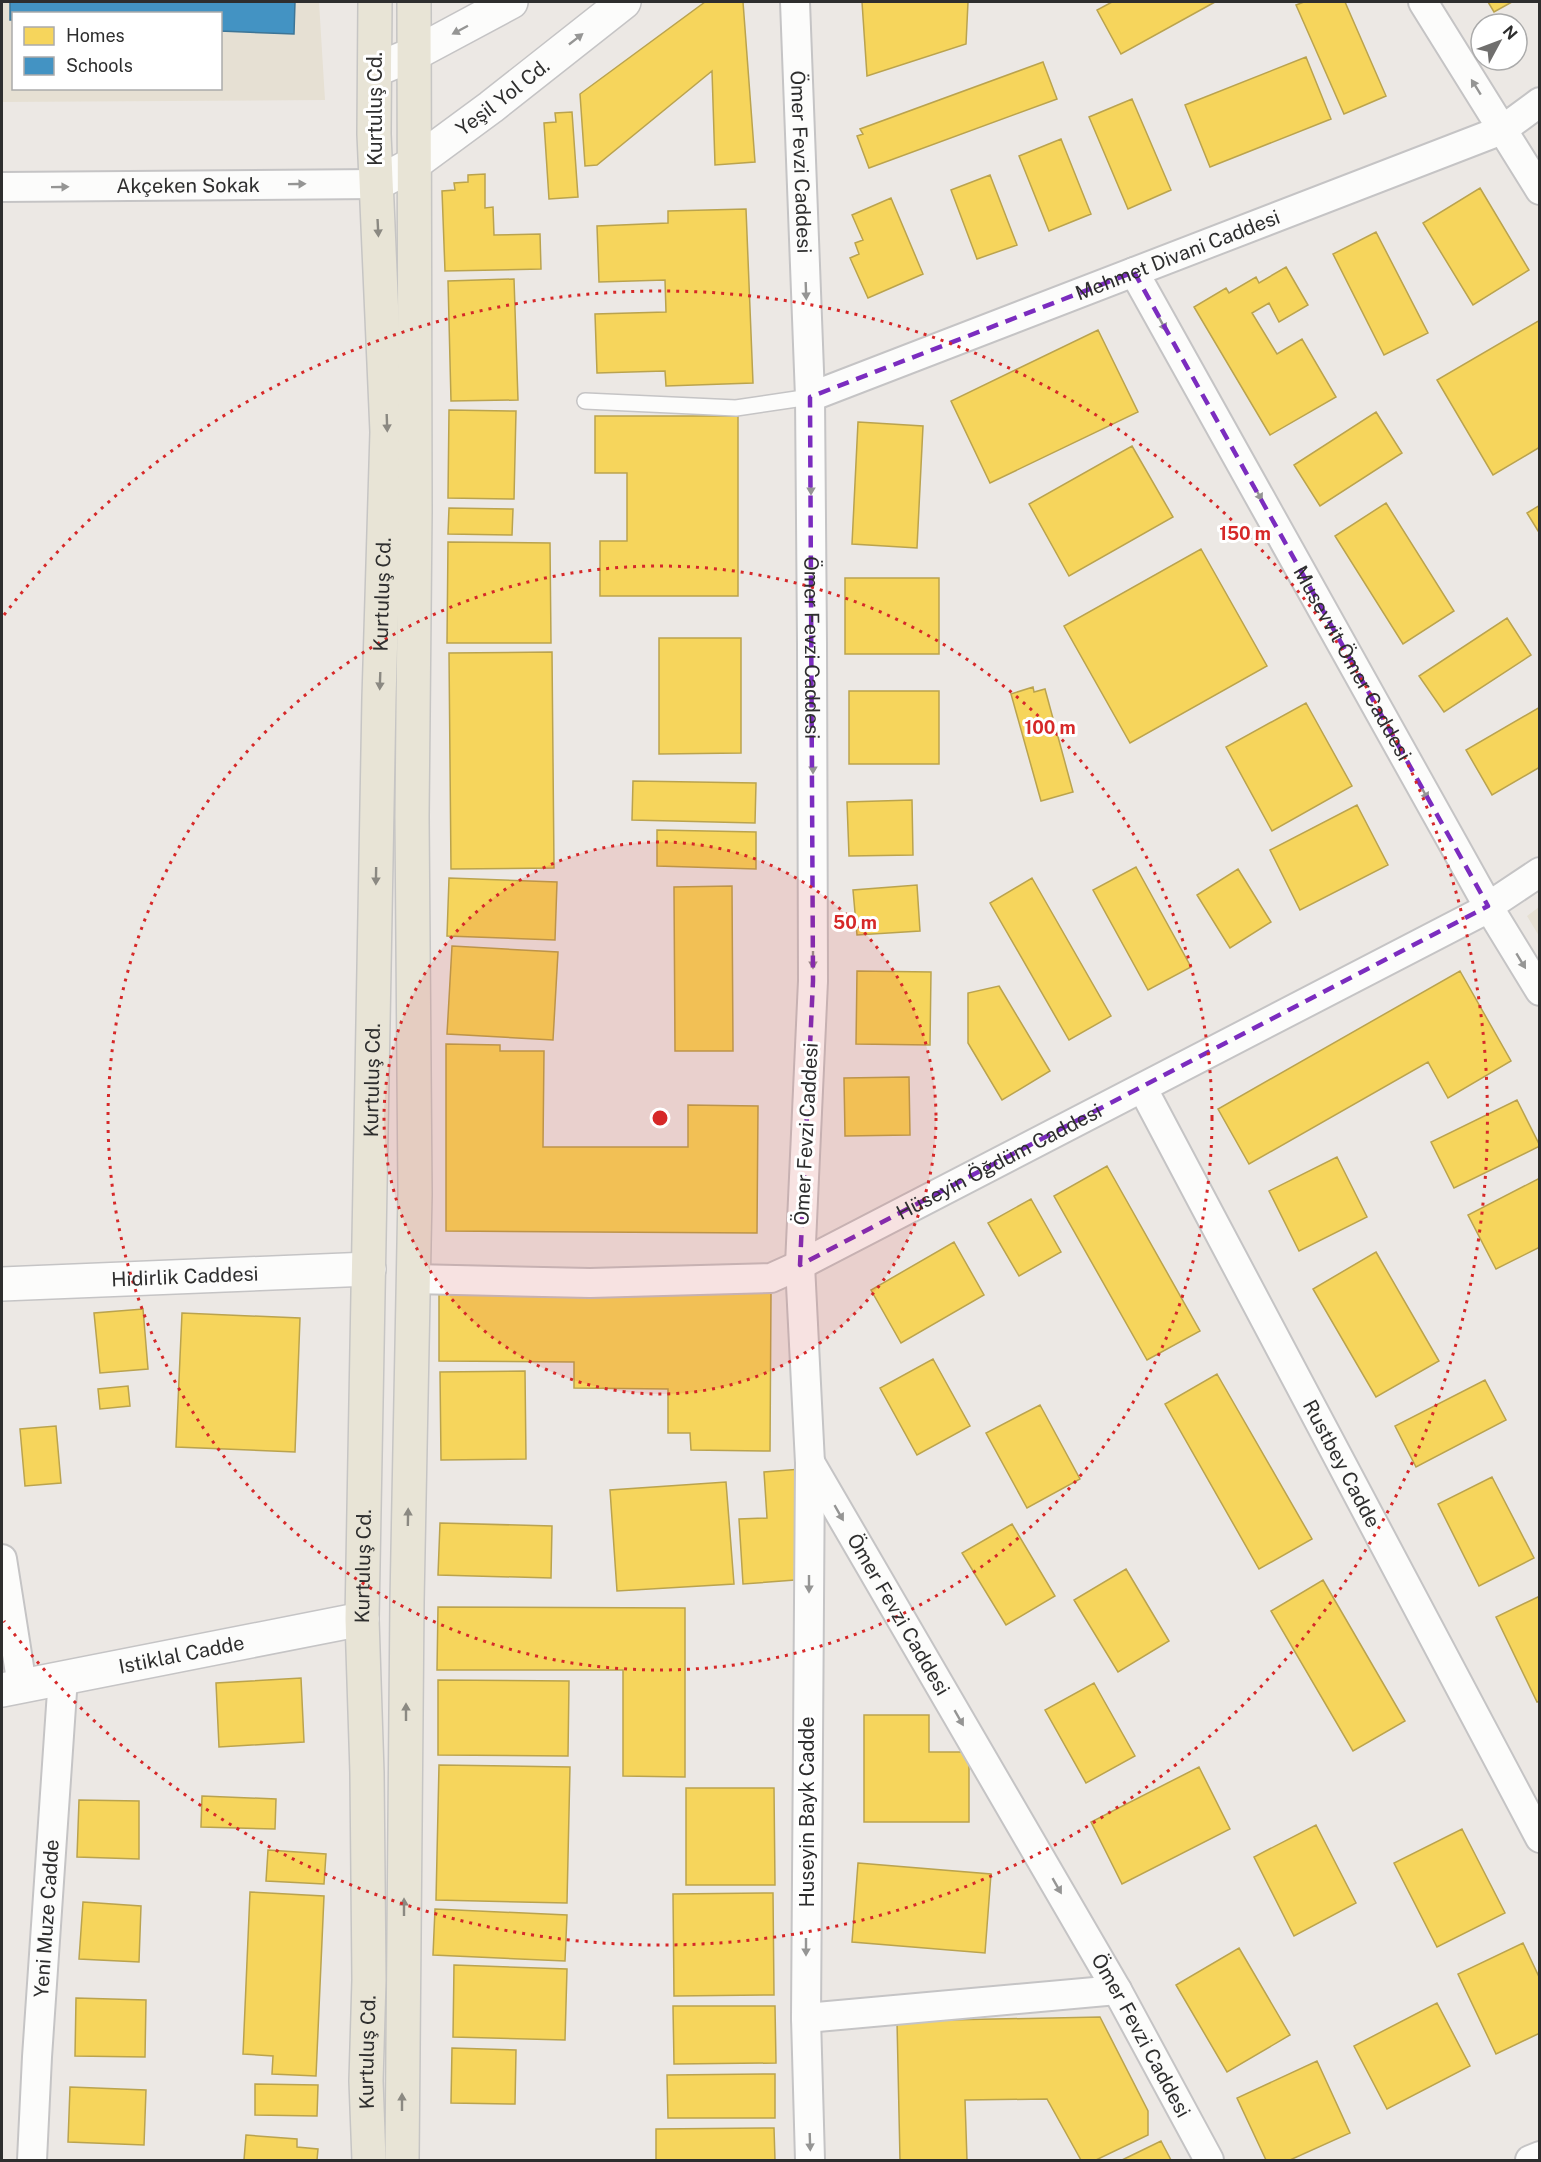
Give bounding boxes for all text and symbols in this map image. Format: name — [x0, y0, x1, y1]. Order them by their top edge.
legend — [12, 12, 222, 90]
north arrow — [1469, 12, 1529, 72]
text: N — [1499, 22, 1521, 43]
text: Homes — [66, 25, 125, 46]
one-way arrow — [451, 25, 468, 35]
one-way arrow — [569, 34, 584, 46]
street label: Kurtuluş Cd. — [363, 52, 387, 166]
street label: Yeşil Yol Cd. — [451, 54, 554, 141]
text: Schools — [66, 55, 133, 76]
street label: Ömer Fevzi Caddesi — [786, 70, 817, 254]
one-way arrow — [1470, 79, 1481, 95]
street label: Akçeken Sokak — [116, 173, 260, 198]
one-way arrow — [287, 179, 306, 189]
one-way arrow — [50, 182, 69, 191]
street label: Mehmet Divani Caddesi — [1072, 205, 1283, 305]
one-way arrow — [373, 218, 382, 237]
one-way arrow — [802, 281, 811, 300]
one-way arrow — [1157, 315, 1168, 331]
one-way arrow — [382, 413, 391, 432]
one-way arrow — [806, 476, 816, 495]
one-way arrow — [1252, 485, 1263, 501]
text: 150 m — [1219, 523, 1271, 544]
street label: Kurtuluş Cd. — [368, 537, 396, 652]
street label: Ömer Fevzi Caddesi — [799, 556, 824, 739]
street label: Musevvit Ömer Caddesi — [1288, 562, 1416, 765]
one-way arrow — [375, 671, 385, 690]
text: 100 m — [1024, 717, 1076, 738]
one-way arrow — [808, 755, 817, 774]
one-way arrow — [1419, 783, 1429, 800]
one-way arrow — [371, 866, 381, 885]
text: 50 m — [833, 912, 877, 933]
one-way arrow — [808, 950, 818, 969]
one-way arrow — [1516, 953, 1527, 969]
street label: Kurtuluş Cd. — [359, 1023, 385, 1138]
street label: Ömer Fevzi Caddesi — [788, 1042, 823, 1226]
street label: Hüseyin Öğdüm Caddesi — [892, 1099, 1106, 1225]
centre of rings — [650, 1108, 670, 1128]
street label: Hidirlik Caddesi — [111, 1262, 259, 1292]
street label: Rustbey Cadde — [1298, 1396, 1385, 1532]
one-way arrow — [834, 1505, 845, 1521]
one-way arrow — [404, 1508, 413, 1527]
street label: Kurtuluş Cd. — [350, 1509, 376, 1624]
street label: Ömer Fevzi Caddesi — [842, 1529, 955, 1700]
one-way arrow — [804, 1575, 814, 1594]
street label: Istiklal Cadde — [117, 1630, 246, 1679]
one-way arrow — [401, 1703, 411, 1722]
one-way arrow — [953, 1710, 964, 1726]
street label: Huseyin Bayk Cadde — [795, 1716, 819, 1908]
street label: Yeni Muze Cadde — [29, 1839, 64, 1998]
one-way arrow — [1051, 1878, 1061, 1895]
one-way arrow — [399, 1898, 409, 1917]
one-way arrow — [801, 1938, 811, 1957]
street label: Ömer Fevzi Caddesi — [1086, 1949, 1196, 2121]
street label: Kurtuluş Cd. — [354, 1995, 381, 2110]
one-way arrow — [398, 2093, 407, 2112]
one-way arrow — [805, 2132, 814, 2151]

